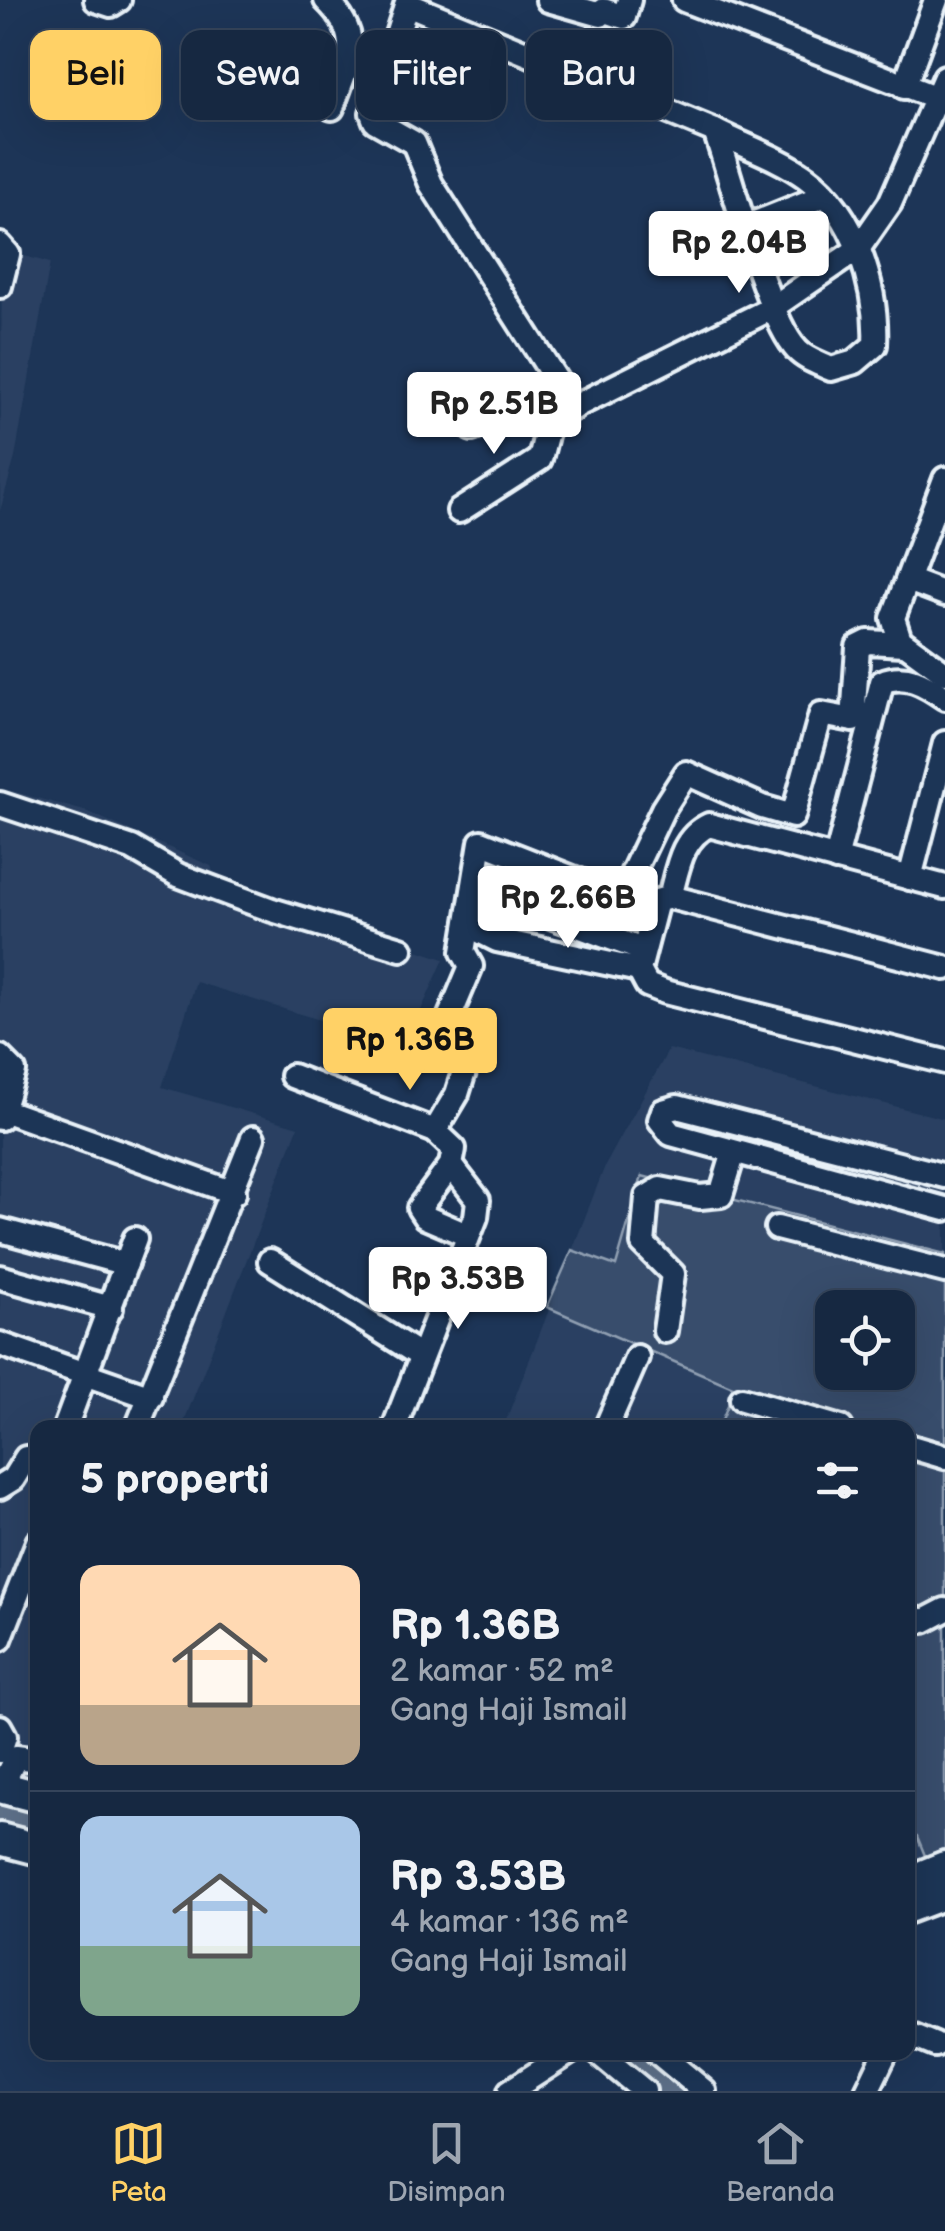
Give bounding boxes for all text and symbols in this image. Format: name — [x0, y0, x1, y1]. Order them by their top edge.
chip: Beli — [30, 30, 161, 120]
chip: Sewa — [181, 30, 336, 120]
chip: Filter — [356, 30, 506, 120]
chip: Baru — [526, 30, 672, 120]
pin: Rp 2.04B — [636, 211, 842, 296]
text: Rp 2.04B — [671, 224, 807, 263]
pin: Rp 2.51B — [391, 372, 597, 457]
text: Rp 2.51B — [429, 385, 559, 424]
pin: Rp 2.66B — [465, 866, 671, 951]
text: Rp 2.66B — [500, 879, 636, 918]
pin: Rp 1.36B — [307, 1008, 513, 1093]
text: Rp 1.36B — [345, 1021, 475, 1060]
pin: Rp 3.53B — [355, 1247, 561, 1332]
text: Rp 3.53B — [391, 1260, 525, 1299]
map controls — [815, 1290, 915, 1390]
button: locate — [815, 1290, 915, 1390]
icon: filters — [810, 1453, 865, 1508]
text: 5 properti — [80, 1455, 269, 1506]
text: Rp 1.36B — [390, 1601, 561, 1652]
icon: home — [160, 1605, 280, 1725]
text: 2 kamar · 52 m² — [390, 1652, 614, 1691]
text: Gang Haji Ismail — [390, 1691, 627, 1730]
text: Rp 3.53B — [390, 1852, 566, 1903]
icon: home — [160, 1856, 280, 1976]
text: 4 kamar · 136 m² — [390, 1903, 629, 1942]
text: Gang Haji Ismail — [390, 1942, 627, 1981]
tab: Peta — [110, 2116, 167, 2209]
tab: Disimpan — [387, 2116, 506, 2209]
tab: Beranda — [726, 2116, 835, 2209]

